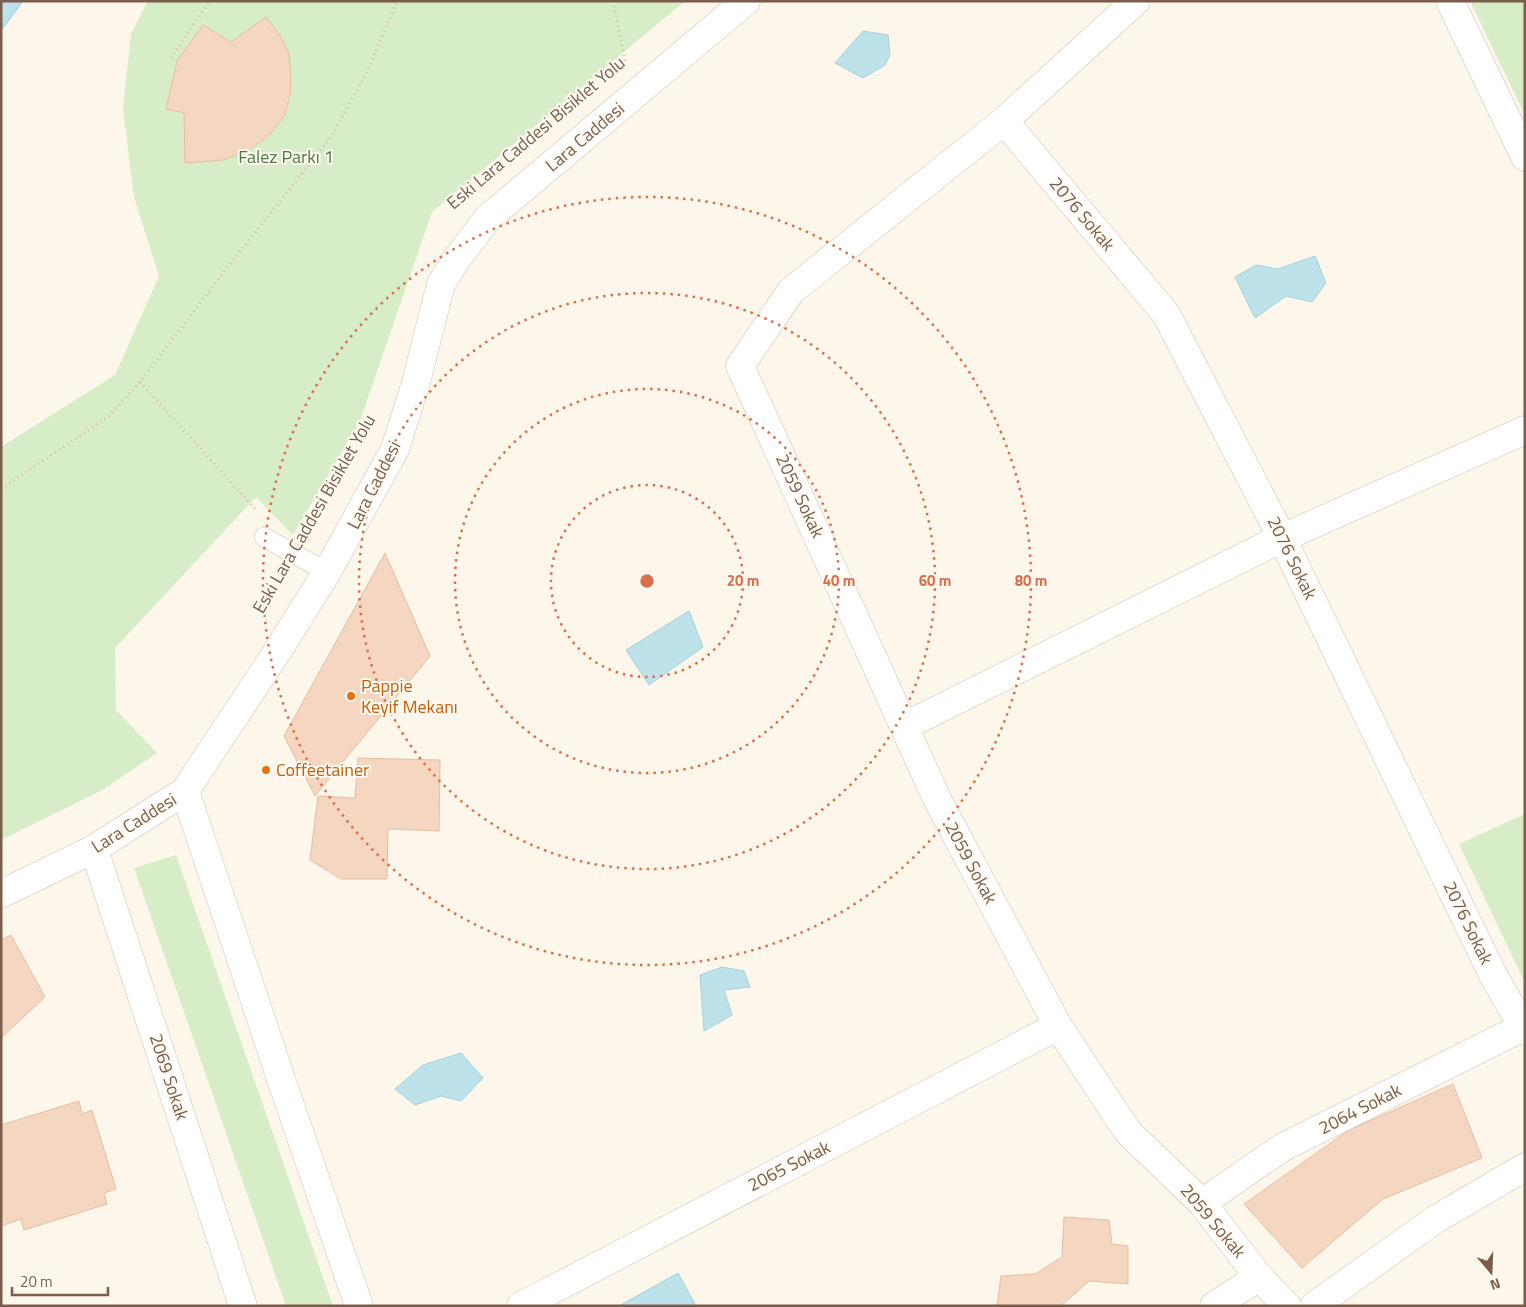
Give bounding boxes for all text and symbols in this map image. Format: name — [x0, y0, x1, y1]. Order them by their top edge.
street label: Eski Lara Caddesi Bisiklet Yolu — [442, 52, 630, 214]
street label: Lara Caddesi — [541, 98, 629, 176]
park label: Falez Parkı 1 — [238, 143, 334, 170]
street label: 2076 Sokak — [1043, 171, 1122, 257]
street label: Eski Lara Caddesi Bisiklet Yolu — [245, 409, 382, 618]
street label: Lara Caddesi — [340, 436, 407, 534]
street label: 2059 Sokak — [769, 449, 832, 543]
street label: 2076 Sokak — [1261, 512, 1324, 604]
text: 20 m — [727, 569, 759, 592]
text: 40 m — [823, 569, 855, 592]
text: 60 m — [919, 569, 951, 592]
text: 80 m — [1015, 569, 1047, 592]
centre of rings — [638, 572, 656, 590]
place label: Pappie Keyif Mekanı — [361, 672, 458, 720]
marker: Pappie Keyif Mekanı — [345, 690, 357, 702]
place label: Coffeetainer — [276, 756, 369, 783]
marker: Coffeetainer — [260, 764, 272, 776]
street label: Lara Caddesi — [86, 786, 182, 859]
street label: 2059 Sokak — [938, 817, 1005, 909]
street label: 2076 Sokak — [1437, 877, 1500, 969]
street label: 2069 Sokak — [143, 1030, 196, 1124]
street label: 2064 Sokak — [1314, 1076, 1406, 1141]
street label: 2065 Sokak — [743, 1133, 835, 1198]
street label: 2059 Sokak — [1174, 1178, 1253, 1264]
north arrow — [1466, 1247, 1516, 1297]
scale bar — [12, 1264, 109, 1296]
text: 20 m — [20, 1270, 53, 1293]
text: N — [1487, 1273, 1503, 1296]

